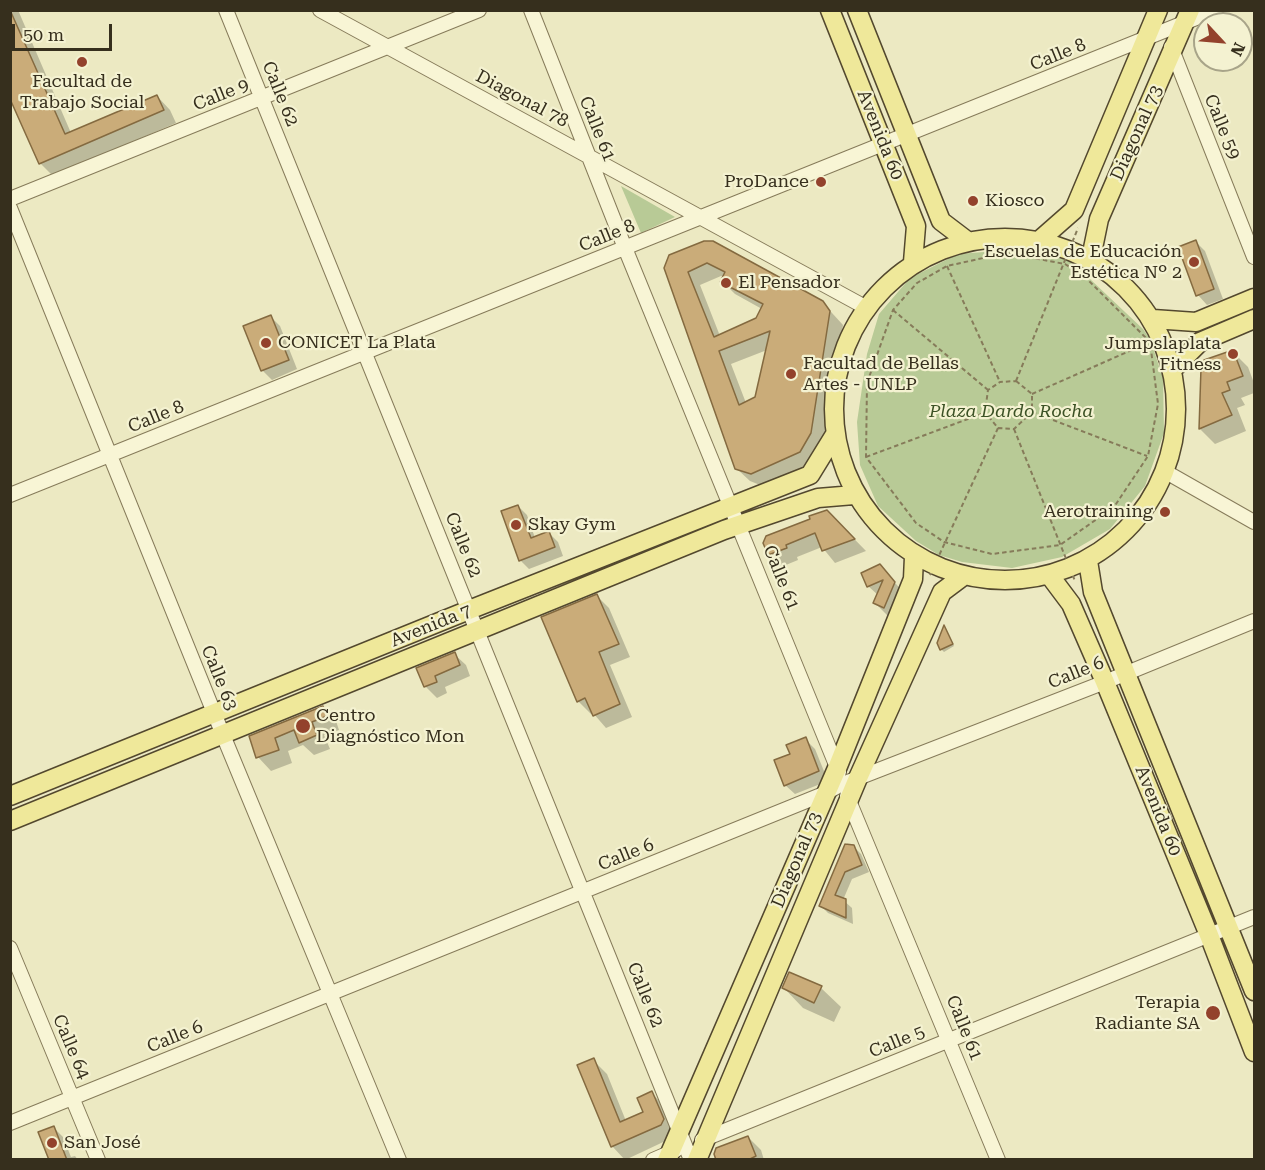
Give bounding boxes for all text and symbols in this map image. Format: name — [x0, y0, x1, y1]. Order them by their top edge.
scale bar — [15, 12, 116, 50]
north arrow — [1193, 12, 1253, 72]
text: 50 m — [23, 24, 64, 45]
street label: Calle 8 — [1027, 34, 1089, 76]
text: N — [1227, 40, 1249, 59]
marker: Facultad de Trabajo Social — [75, 55, 89, 69]
street label: Calle 62 — [257, 58, 303, 130]
street label: Diagonal 78 — [472, 66, 572, 132]
place label: Facultad de Trabajo Social — [20, 71, 144, 113]
street label: Calle 9 — [190, 74, 252, 116]
street label: Diagonal 73 — [1106, 82, 1168, 184]
street label: Avenida 60 — [852, 87, 908, 183]
street label: Calle 59 — [1199, 91, 1245, 163]
street label: Calle 61 — [574, 93, 620, 165]
place label: ProDance — [724, 171, 809, 193]
marker: ProDance — [814, 175, 828, 189]
place label: Kiosco — [985, 190, 1044, 212]
marker: Kiosco — [966, 194, 980, 208]
street label: Calle 8 — [576, 215, 638, 257]
place label: Escuelas de Educación Estética Nº 2 — [984, 241, 1182, 284]
marker: Escuelas de Educación Estética Nº 2 — [1187, 255, 1201, 269]
place label: El Pensador — [738, 272, 840, 294]
marker: El Pensador — [719, 276, 733, 290]
place label: CONICET La Plata — [278, 332, 436, 354]
place label: Jumpslaplata Fitness — [1105, 333, 1221, 376]
marker: CONICET La Plata — [259, 336, 273, 350]
marker: Jumpslaplata Fitness — [1226, 347, 1240, 361]
place label: Facultad de Bellas Artes - UNLP — [803, 353, 959, 395]
marker: Facultad de Bellas Artes - UNLP — [784, 367, 798, 381]
street label: Calle 8 — [125, 396, 187, 438]
park label: Plaza Dardo Rocha — [929, 401, 1093, 423]
place label: Aerotraining — [1044, 501, 1153, 523]
marker: Aerotraining — [1158, 505, 1172, 519]
street label: Calle 62 — [440, 509, 486, 581]
place label: Skay Gym — [528, 514, 616, 536]
marker: Skay Gym — [509, 518, 523, 532]
street label: Calle 61 — [758, 542, 804, 614]
street label: Avenida 7 — [387, 600, 475, 652]
street label: Calle 63 — [196, 642, 242, 714]
street label: Calle 6 — [1045, 652, 1107, 694]
place label: Centro Diagnóstico Mon — [316, 705, 465, 748]
marker: Centro Diagnóstico Mon — [294, 717, 312, 735]
street label: Avenida 60 — [1130, 763, 1186, 859]
street label: Diagonal 73 — [767, 809, 827, 911]
street label: Calle 6 — [595, 834, 657, 876]
street label: Calle 62 — [622, 959, 668, 1031]
street label: Calle 61 — [941, 992, 987, 1064]
place label: Terapia Radiante SA — [1095, 992, 1200, 1034]
marker: Terapia Radiante SA — [1204, 1004, 1222, 1022]
street label: Calle 64 — [48, 1011, 94, 1083]
street label: Calle 6 — [144, 1016, 206, 1058]
street label: Calle 5 — [866, 1021, 928, 1063]
place label: San José — [64, 1132, 141, 1154]
marker: San José — [45, 1136, 59, 1150]

